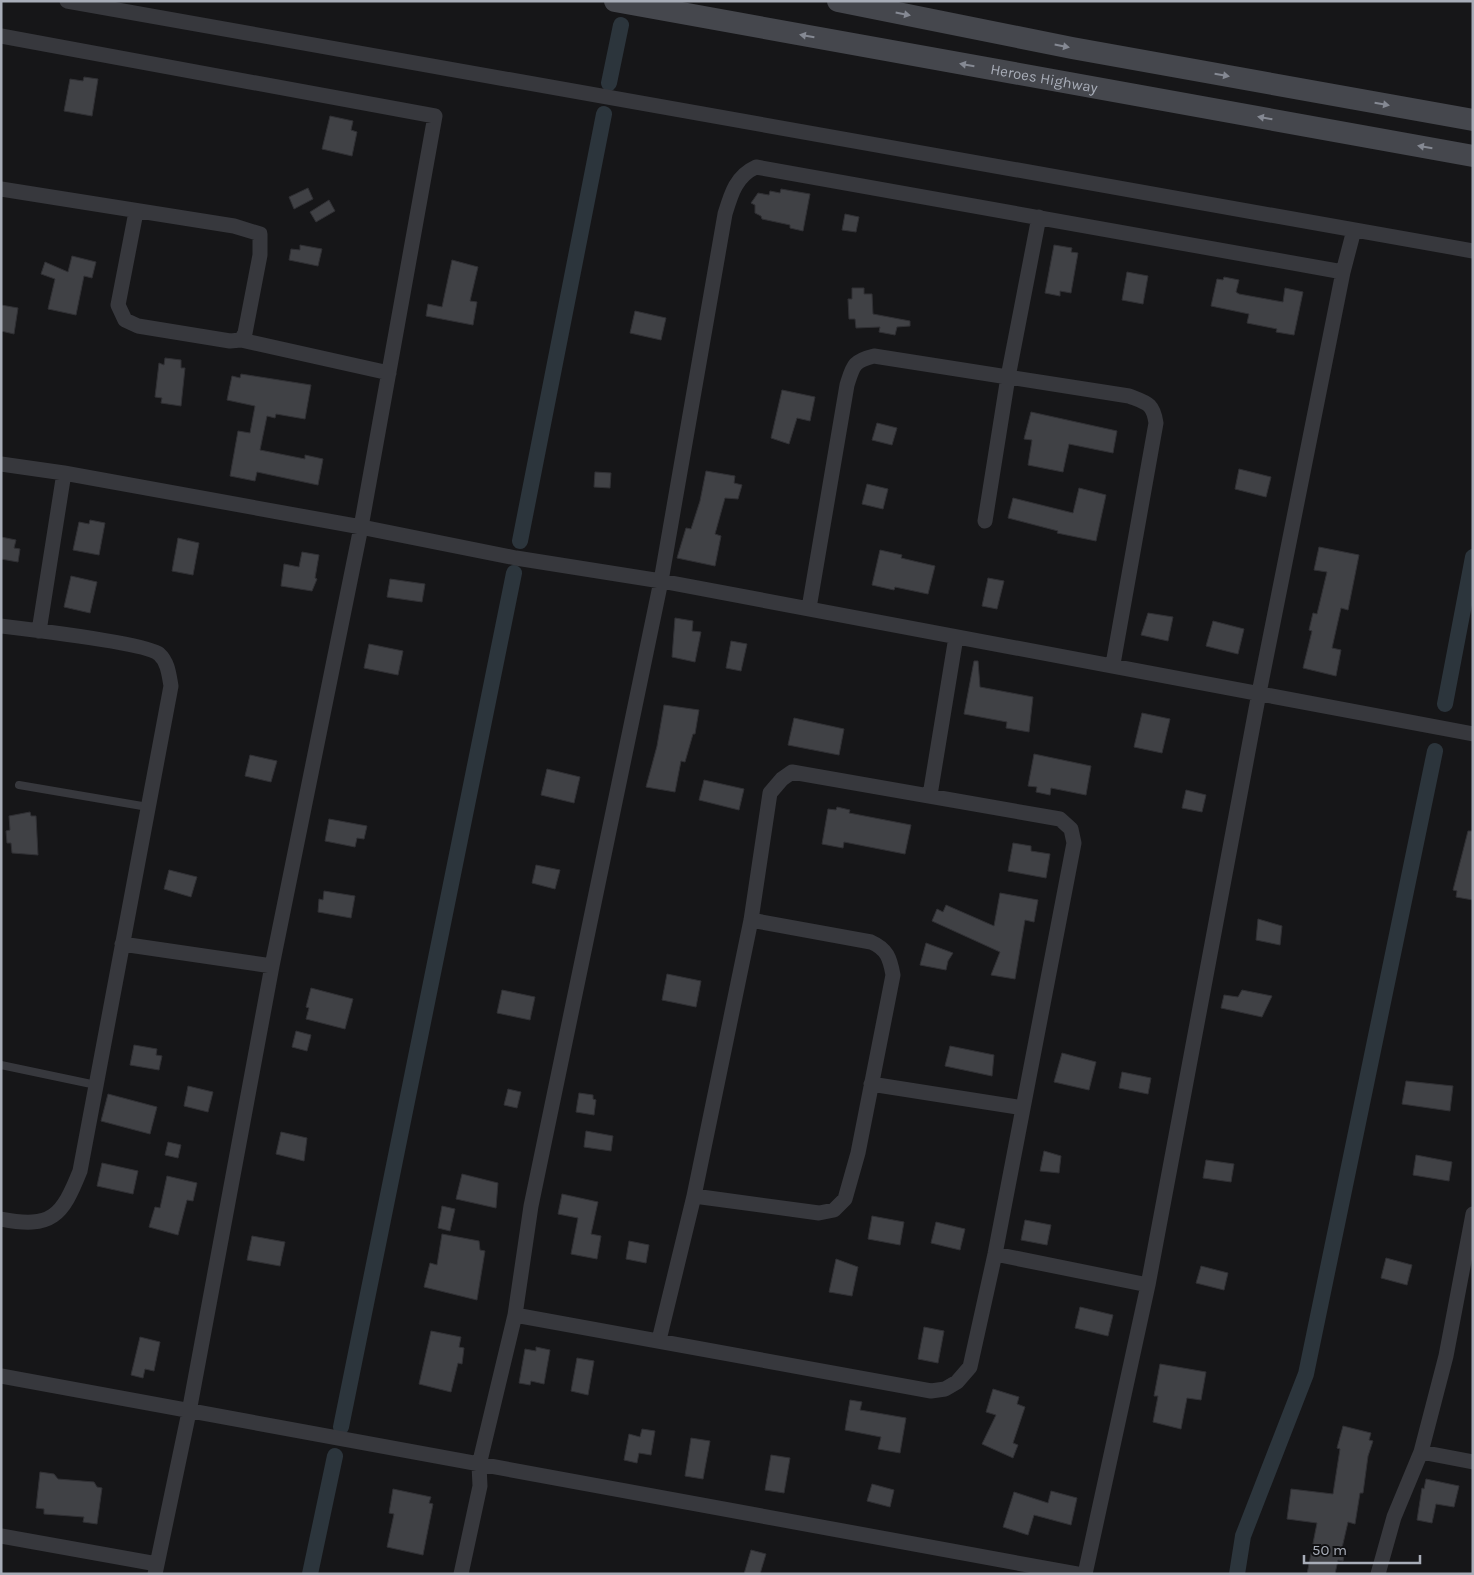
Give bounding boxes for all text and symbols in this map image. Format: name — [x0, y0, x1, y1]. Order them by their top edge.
one-way arrow — [895, 10, 911, 18]
one-way arrow — [799, 31, 815, 39]
one-way arrow — [1055, 42, 1071, 50]
one-way arrow — [959, 60, 975, 68]
street label: Heroes Highway — [989, 60, 1099, 97]
one-way arrow — [1215, 71, 1231, 79]
one-way arrow — [1375, 100, 1391, 108]
one-way arrow — [1256, 114, 1272, 122]
one-way arrow — [1416, 143, 1432, 151]
scale bar — [1304, 1532, 1420, 1564]
text: 50 m — [1312, 1541, 1347, 1559]

